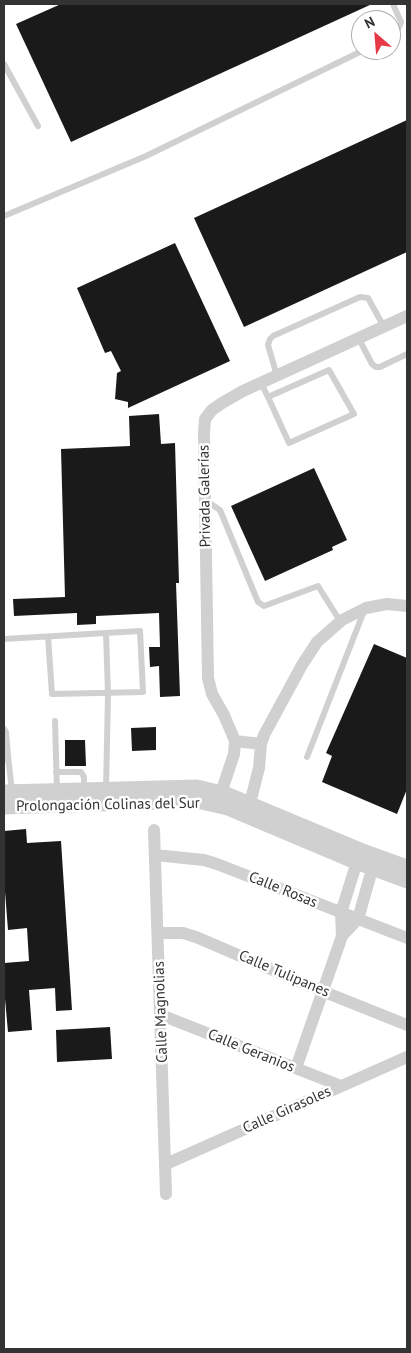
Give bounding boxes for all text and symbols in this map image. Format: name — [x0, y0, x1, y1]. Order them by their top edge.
north arrow — [351, 10, 401, 60]
text: N — [361, 12, 378, 33]
street label: Privada Galerías — [195, 445, 215, 547]
street label: Prolongación Colinas del Sur — [16, 794, 200, 816]
street label: Calle Rosas — [246, 868, 320, 912]
street label: Calle Tulipanes — [236, 947, 332, 1001]
street label: Calle Magnolias — [150, 961, 172, 1063]
street label: Calle Geranios — [205, 1025, 297, 1077]
street label: Calle Girasoles — [240, 1083, 334, 1137]

